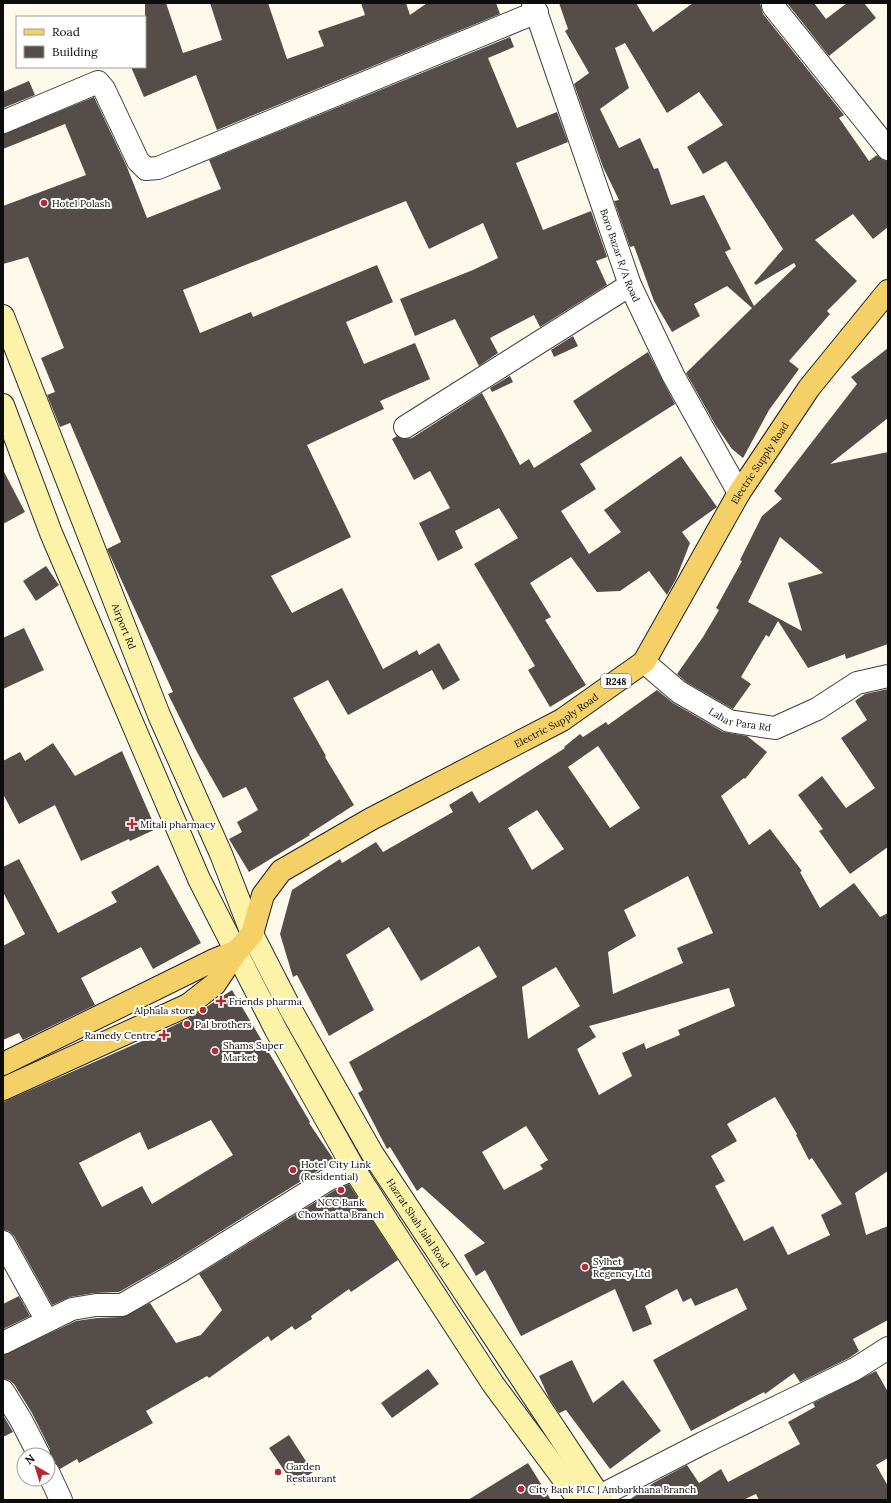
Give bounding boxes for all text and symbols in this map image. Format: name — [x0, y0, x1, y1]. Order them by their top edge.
legend — [16, 16, 146, 68]
text: Road — [52, 24, 80, 39]
text: Building — [52, 44, 98, 59]
place label: Hotel Polash — [52, 197, 110, 210]
marker: Hotel Polash — [39, 198, 49, 208]
street label: Boro Bazar R/A Road — [598, 207, 644, 304]
street label: Electric Supply Road — [728, 419, 791, 506]
street label: Airport Rd — [109, 600, 139, 651]
road number: R248 — [601, 674, 631, 688]
street label: Electric Supply Road — [512, 690, 601, 750]
street label: Lahar Para Rd — [706, 704, 772, 734]
place label: Mitali pharmacy — [140, 818, 216, 831]
marker: Mitali pharmacy — [127, 819, 137, 829]
place label: Friends pharma — [229, 995, 302, 1008]
marker: Friends pharma — [216, 996, 226, 1006]
place label: Alphala store — [133, 1004, 196, 1017]
marker: Alphala store — [198, 1005, 208, 1015]
place label: Pal brothers — [195, 1018, 252, 1031]
marker: Pal brothers — [182, 1019, 192, 1029]
place label: Ramedy Centre — [84, 1029, 157, 1042]
marker: Ramedy Centre — [159, 1030, 169, 1040]
place label: Shams Super Market — [223, 1039, 284, 1064]
marker: Shams Super Market — [210, 1046, 220, 1056]
place label: Hotel City Link (Residential) — [301, 1158, 371, 1183]
marker: Hotel City Link (Residential) — [288, 1165, 298, 1175]
street label: Hazrat Shah Jalal Road — [384, 1176, 453, 1270]
marker: NCC Bank Chowhatta Branch — [336, 1185, 346, 1195]
place label: NCC Bank Chowhatta Branch — [298, 1196, 384, 1221]
place label: Sylhet Regency Ltd — [593, 1255, 650, 1280]
marker: Sylhet Regency Ltd — [580, 1262, 590, 1272]
north arrow — [16, 1447, 56, 1487]
text: N — [22, 1451, 38, 1467]
place label: Garden Restaurant — [286, 1460, 337, 1485]
marker: Garden Restaurant — [273, 1467, 283, 1477]
place label: City Bank PLC | Ambarkhana Branch — [529, 1483, 696, 1496]
marker: City Bank PLC | Ambarkhana Branch — [516, 1484, 526, 1494]

